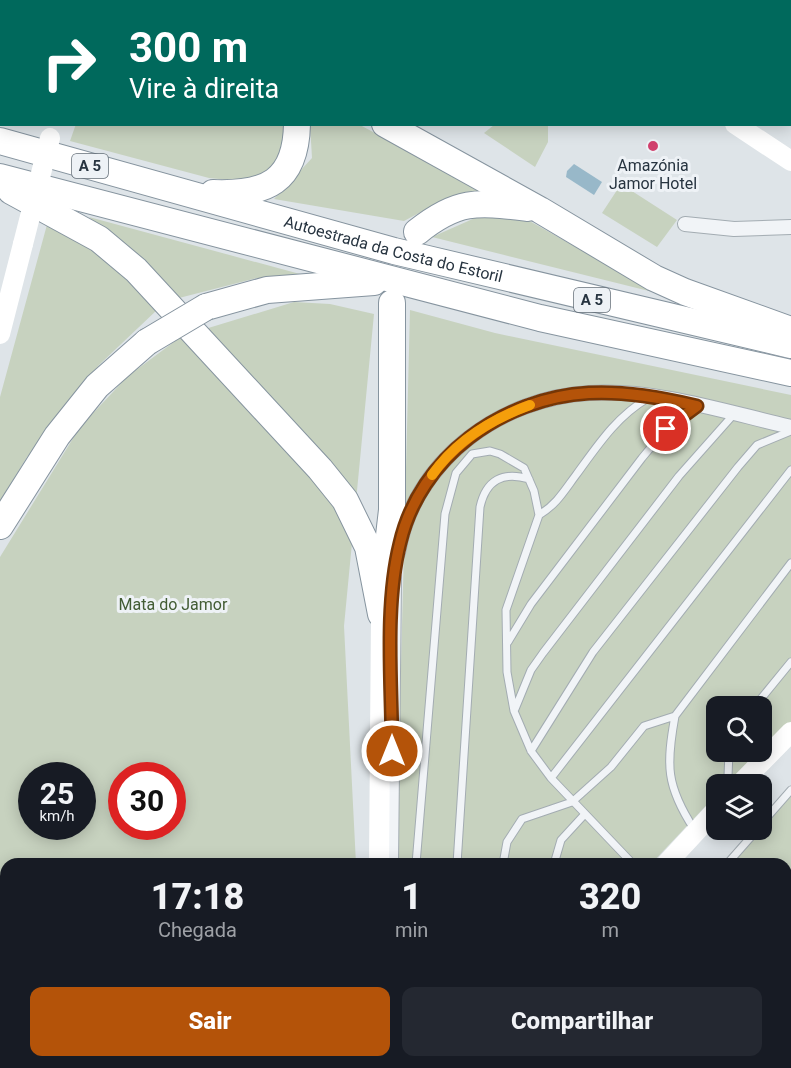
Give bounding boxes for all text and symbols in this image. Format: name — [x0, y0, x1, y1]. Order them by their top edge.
text: 300 m — [129, 23, 248, 72]
icon: right — [30, 24, 108, 102]
text: Vire à direita — [129, 73, 279, 105]
marker: Amazónia Jamor Hotel — [646, 139, 660, 153]
road number: A 5 — [72, 154, 108, 178]
place label: Amazónia Jamor Hotel — [609, 156, 697, 193]
street label: Autoestrada da Costa do Estoril — [282, 212, 505, 286]
road number: A 5 — [574, 288, 610, 312]
pin — [640, 403, 691, 454]
icon: arrive — [649, 412, 682, 445]
park label: Mata do Jamor — [119, 595, 228, 614]
map controls — [706, 696, 772, 840]
button: search — [706, 696, 772, 762]
position arrow — [360, 719, 424, 783]
speed limit sign: 30 — [108, 762, 186, 840]
button: layers — [706, 774, 772, 840]
text: 25 — [40, 776, 74, 811]
text: km/h — [39, 807, 75, 825]
text: 17:18 — [151, 876, 244, 918]
text: 1 — [401, 876, 422, 918]
text: 320 — [579, 876, 641, 918]
text: Chegada — [158, 918, 237, 942]
text: min — [395, 918, 428, 942]
text: m — [601, 918, 619, 942]
button: Sair — [30, 987, 390, 1056]
button: Compartilhar — [402, 987, 762, 1056]

